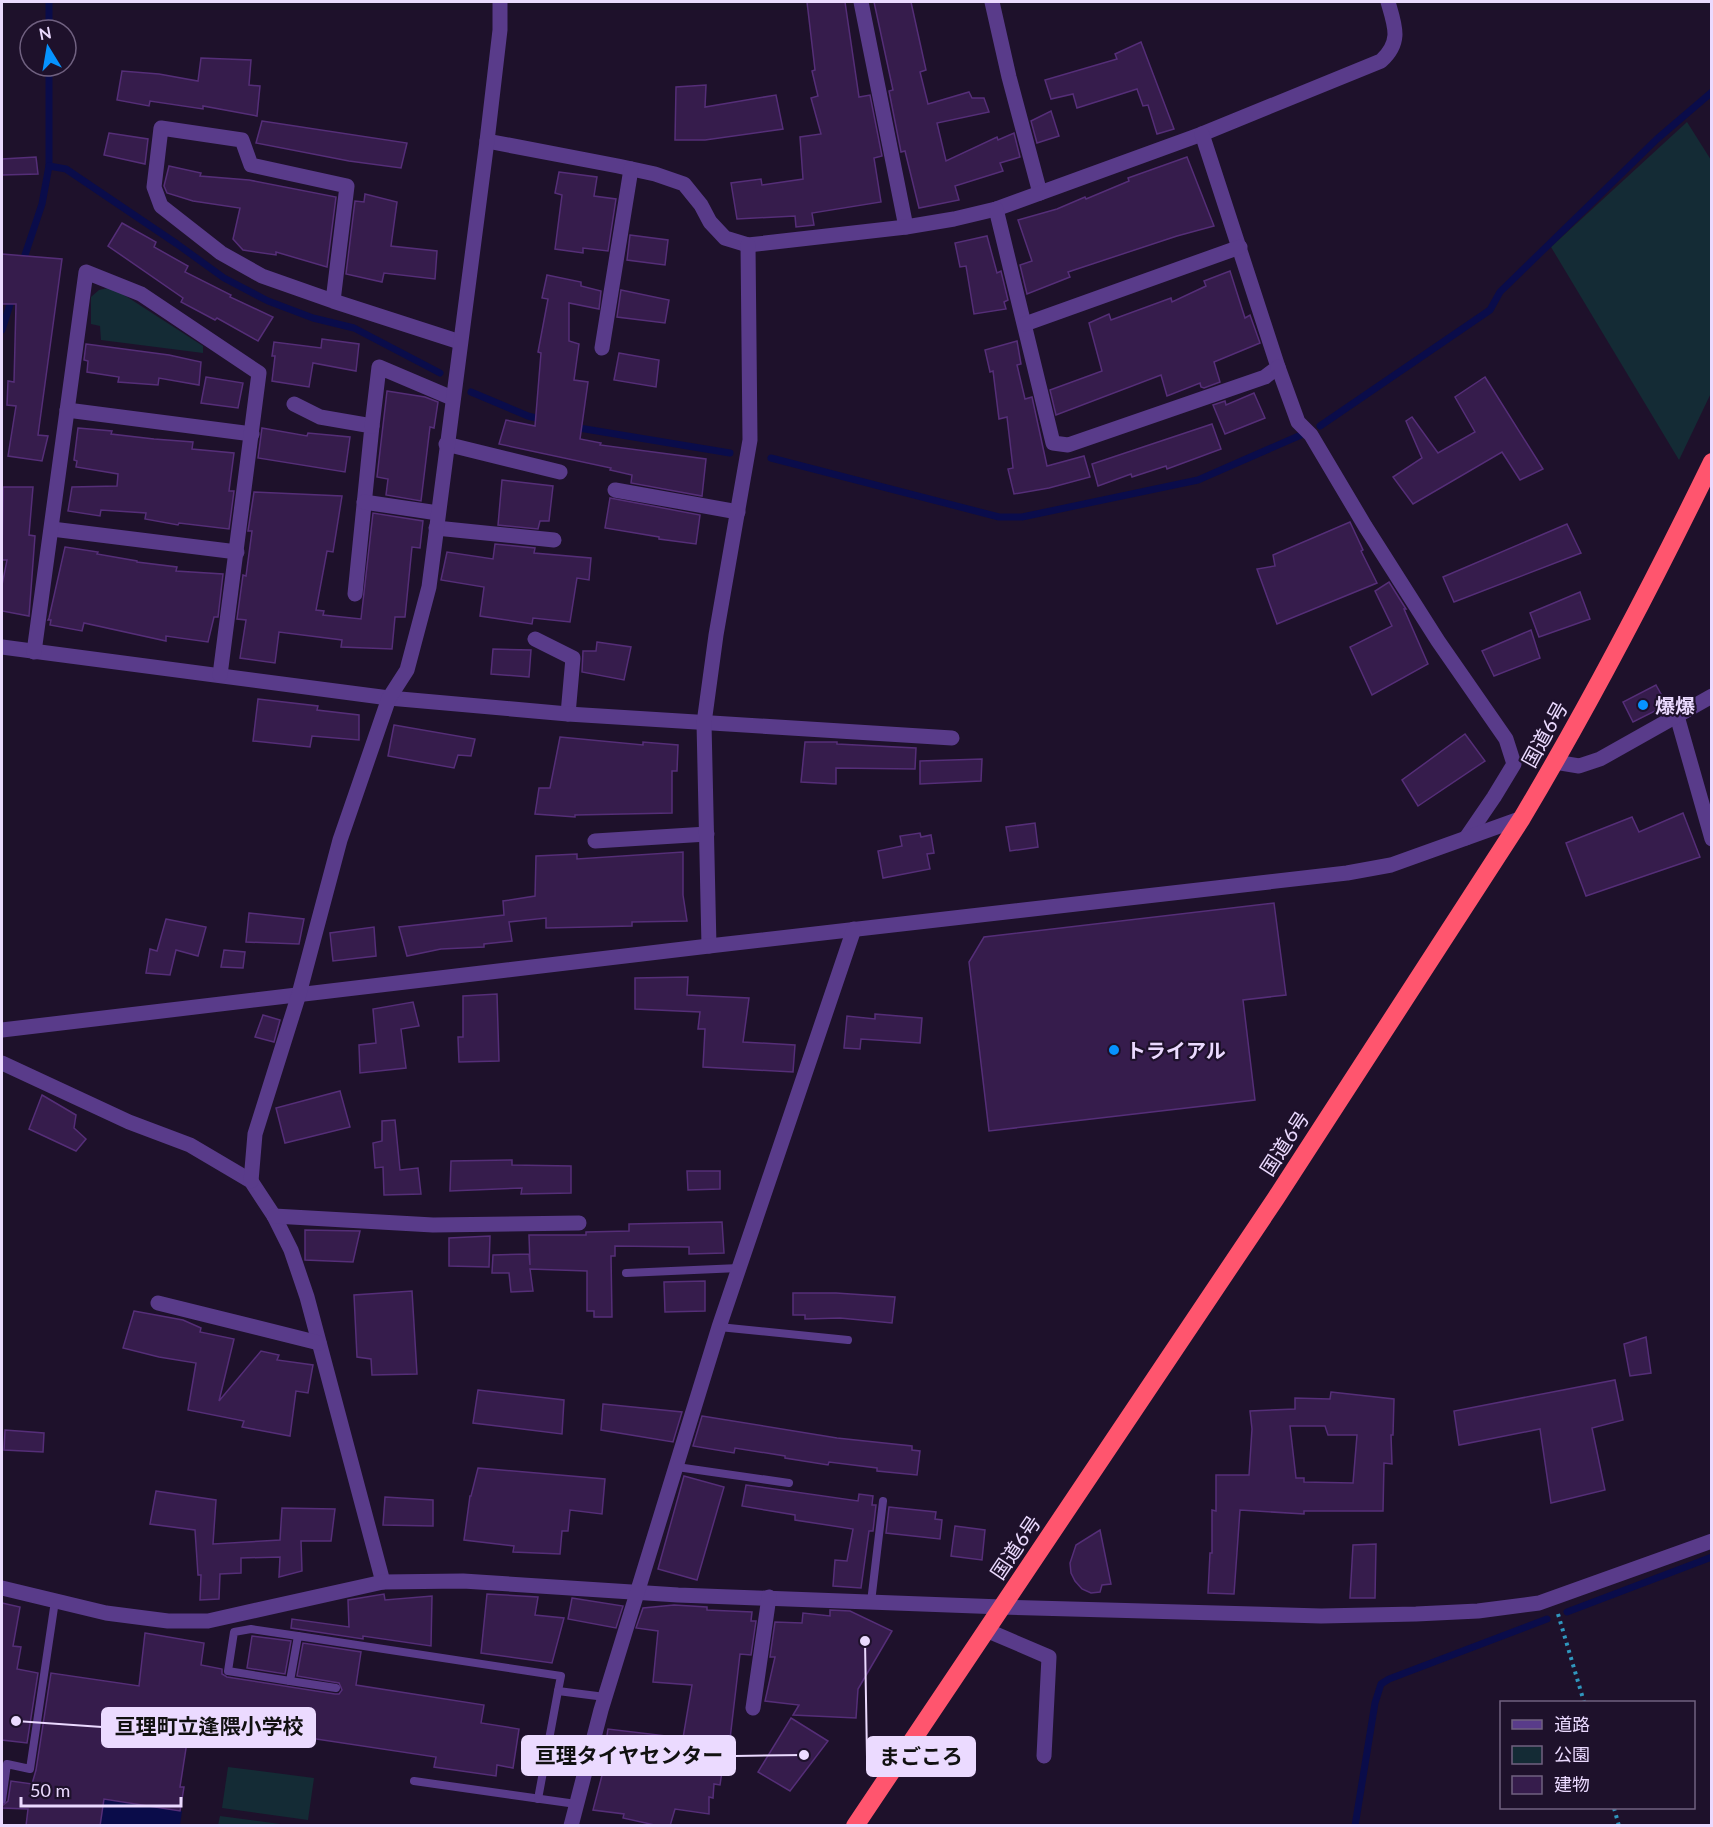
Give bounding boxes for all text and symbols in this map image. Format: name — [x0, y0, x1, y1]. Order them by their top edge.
north arrow — [18, 18, 78, 78]
text: N — [37, 22, 53, 43]
place label: 爆爆 — [1655, 693, 1695, 717]
street label: 国道6号 — [1516, 697, 1572, 771]
marker: 爆爆 — [1636, 698, 1650, 712]
place label: トライアル — [1126, 1038, 1226, 1062]
marker: トライアル — [1107, 1043, 1121, 1057]
street label: 国道6号 — [1254, 1106, 1314, 1180]
street label: 国道6号 — [985, 1511, 1045, 1583]
legend — [1500, 1701, 1695, 1809]
callout: 亘理町立逢隈小学校 — [102, 1708, 315, 1747]
text: 亘理町立逢隈小学校 — [115, 1713, 304, 1738]
text: 道路 — [1554, 1713, 1590, 1735]
callout: 亘理タイヤセンター — [522, 1736, 735, 1775]
callout: まごころ — [867, 1737, 975, 1776]
text: 亘理タイヤセンター — [535, 1742, 723, 1767]
text: まごころ — [879, 1743, 963, 1768]
text: 公園 — [1554, 1743, 1590, 1765]
scale bar — [21, 1770, 182, 1808]
text: 建物 — [1554, 1773, 1590, 1795]
text: 50 m — [30, 1779, 70, 1801]

